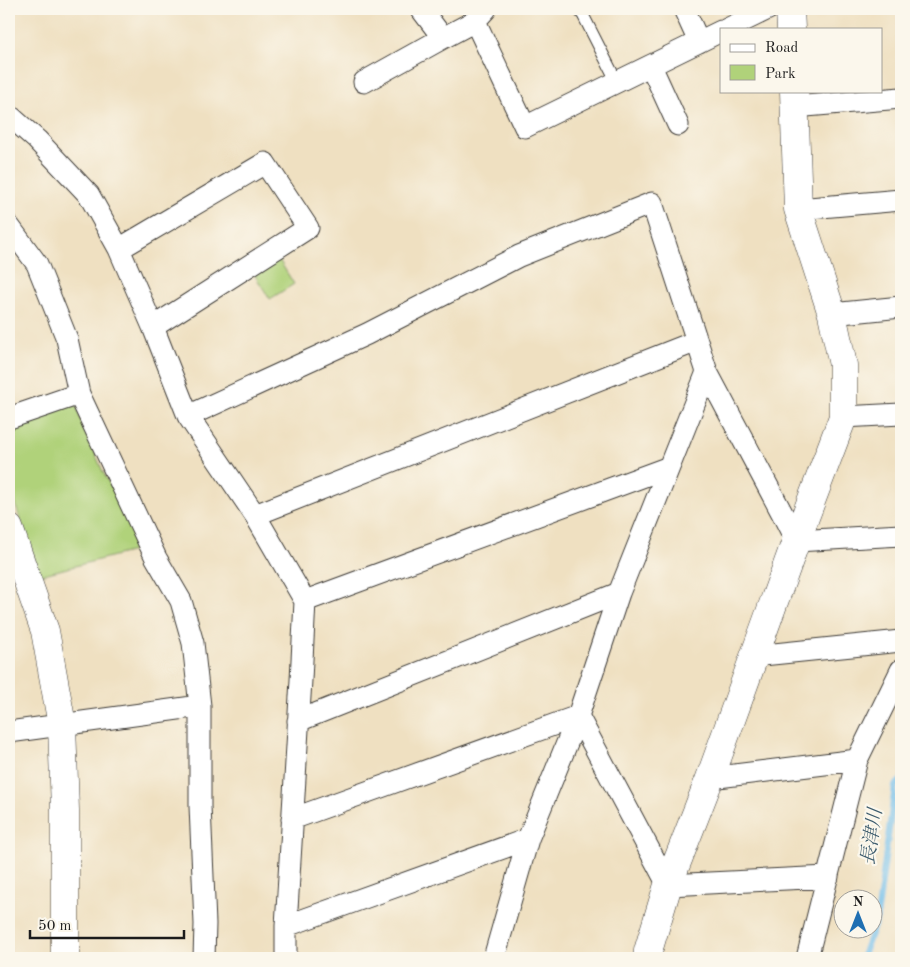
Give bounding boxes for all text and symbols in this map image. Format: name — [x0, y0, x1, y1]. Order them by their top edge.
legend — [720, 28, 882, 92]
text: Road — [765, 41, 799, 56]
text: Park — [765, 67, 796, 82]
water label: 長津川 — [858, 805, 887, 867]
north arrow — [832, 890, 882, 940]
text: N — [853, 895, 864, 909]
scale bar — [30, 907, 184, 939]
text: 50 m — [38, 919, 72, 934]

